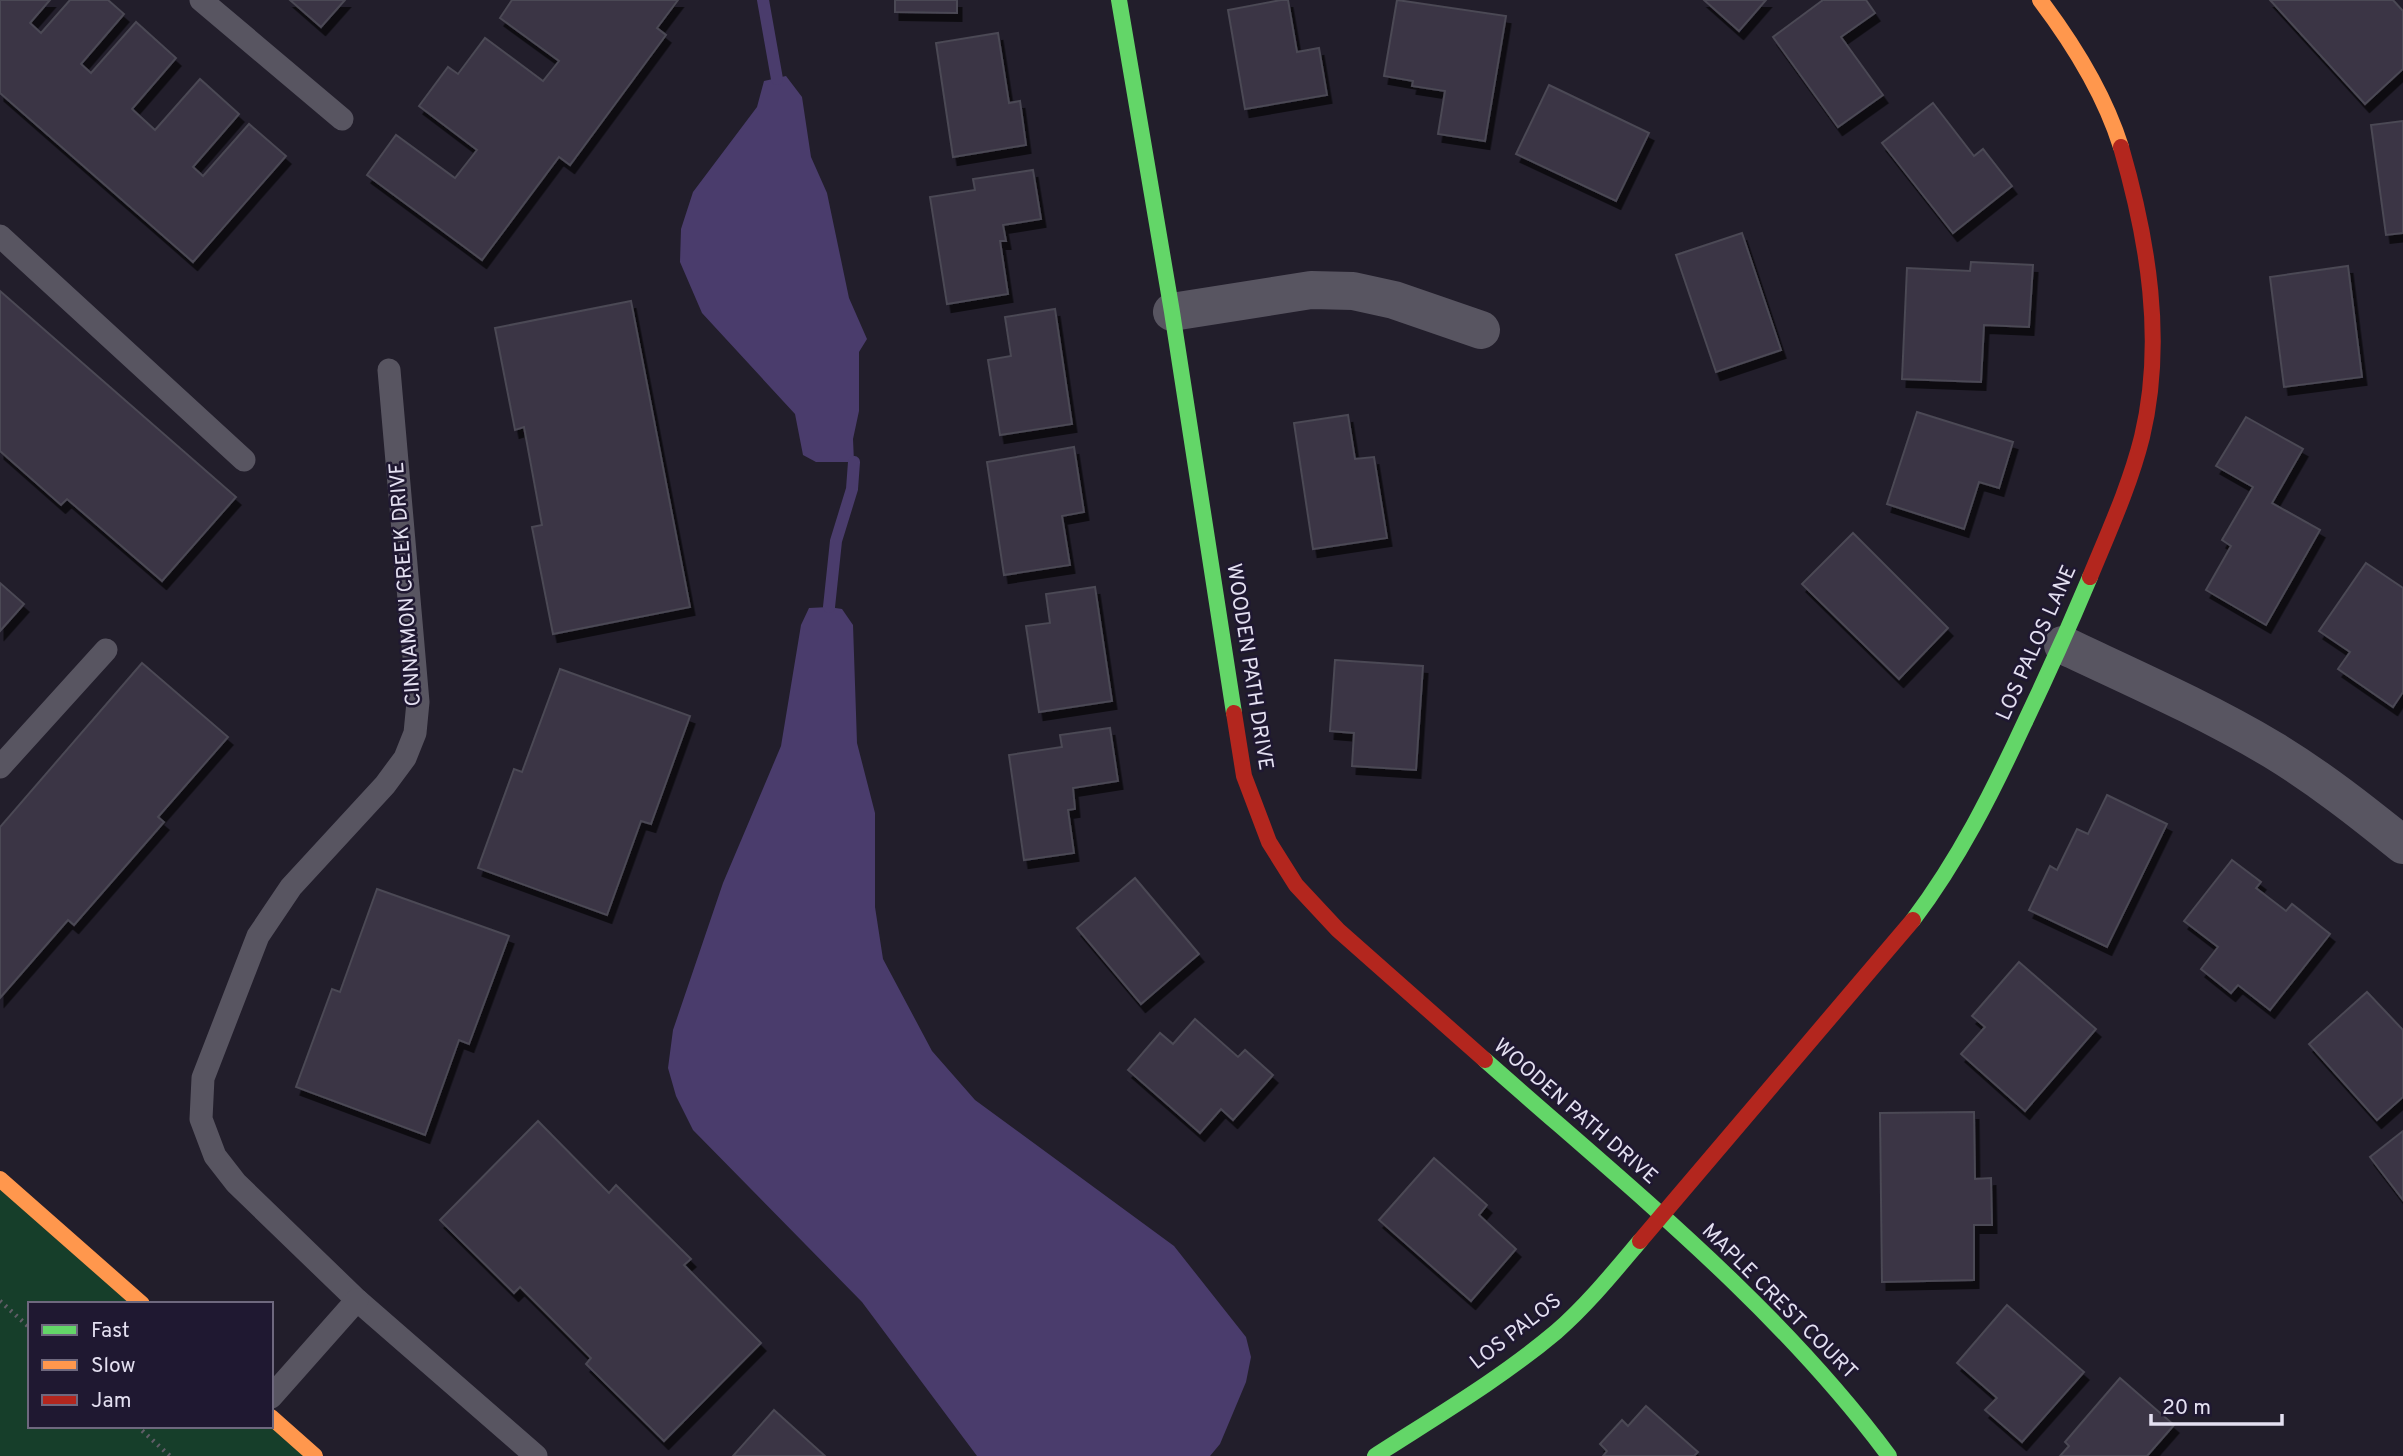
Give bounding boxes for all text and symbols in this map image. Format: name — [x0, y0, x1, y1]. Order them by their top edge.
street label: CINNAMON CREEK DRIVE — [384, 461, 428, 707]
street label: LOS PALOS LANE — [1991, 561, 2083, 725]
street label: WOODEN PATH DRIVE — [1219, 562, 1279, 772]
street label: WOODEN PATH DRIVE — [1487, 1033, 1663, 1191]
street label: MAPLE CREST COURT — [1695, 1218, 1863, 1386]
street label: LOS PALOS — [1465, 1288, 1567, 1376]
legend — [28, 1302, 273, 1428]
text: Fast — [91, 1318, 130, 1345]
text: Slow — [91, 1353, 136, 1380]
scale bar — [2151, 1382, 2282, 1426]
text: Jam — [91, 1388, 132, 1415]
text: 20 m — [2162, 1395, 2211, 1422]

